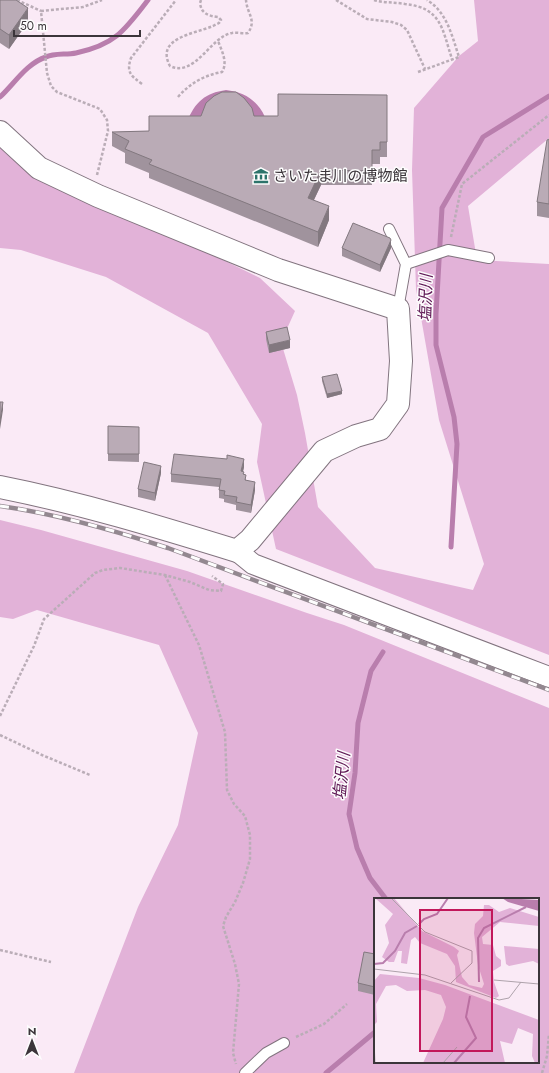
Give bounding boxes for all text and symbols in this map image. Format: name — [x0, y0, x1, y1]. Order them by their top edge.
scale bar — [14, 12, 140, 38]
text: 50 m — [20, 17, 47, 35]
place label: さいたま川の博物館 — [273, 165, 408, 187]
museum icon: さいたま川の博物館 — [252, 167, 270, 185]
water label: 塩沢川 — [413, 272, 438, 322]
water label: 塩沢川 — [328, 749, 356, 801]
inset map — [374, 898, 539, 1063]
north arrow — [12, 1021, 52, 1061]
text: N — [28, 1023, 36, 1039]

